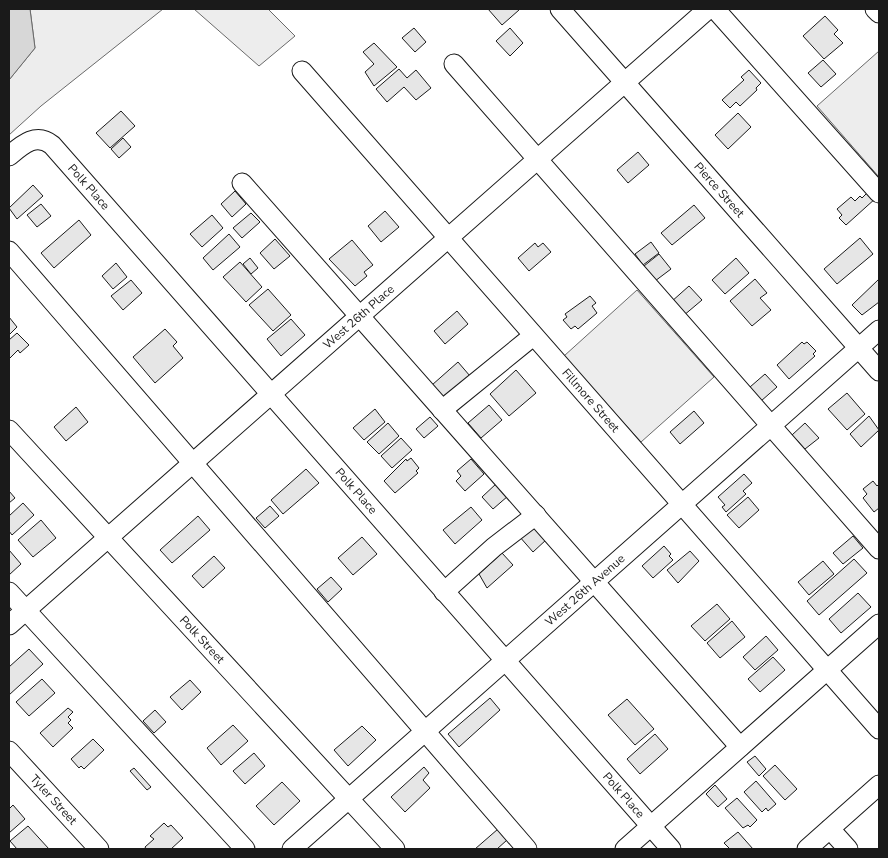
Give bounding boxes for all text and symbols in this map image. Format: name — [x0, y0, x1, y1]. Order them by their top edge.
street label: Pierce Street — [691, 159, 749, 221]
street label: Polk Place — [64, 161, 113, 213]
street label: West 26th Place — [320, 281, 398, 353]
street label: Fillmore Street — [558, 365, 624, 436]
street label: Polk Place — [332, 465, 381, 517]
street label: West 26th Avenue — [542, 550, 628, 630]
street label: Polk Street — [176, 612, 229, 667]
street label: Polk Place — [599, 769, 648, 822]
street label: Tyler Street — [27, 771, 81, 829]

